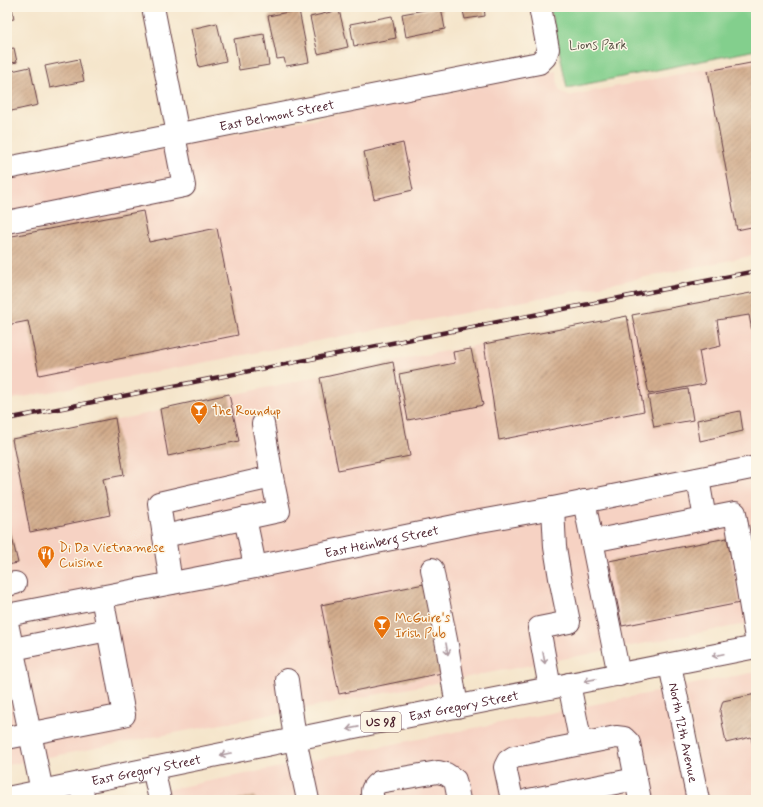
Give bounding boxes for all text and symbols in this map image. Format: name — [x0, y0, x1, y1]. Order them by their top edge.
park label: Lions Park — [569, 37, 628, 54]
street label: East Belmont Street — [218, 97, 336, 136]
bar icon: The Roundup — [189, 400, 209, 425]
place label: The Roundup — [212, 403, 281, 420]
street label: East Heinberg Street — [323, 522, 441, 562]
place label: Di Da Vietnamese Cuisine — [59, 540, 165, 572]
restaurant icon: Di Da Vietnamese Cuisine — [36, 544, 56, 569]
place label: McGuire's Irish Pub — [395, 610, 451, 642]
bar icon: McGuire's Irish Pub — [372, 614, 392, 639]
one-way arrow — [444, 642, 452, 655]
one-way arrow — [541, 651, 549, 664]
one-way arrow — [712, 652, 725, 660]
one-way arrow — [584, 677, 597, 685]
street label: North 12th Avenue — [664, 681, 701, 784]
street label: East Gregory Street — [408, 687, 520, 726]
road number: US 98 — [361, 712, 401, 732]
one-way arrow — [347, 724, 360, 732]
one-way arrow — [219, 750, 232, 758]
street label: East Gregory Street — [90, 751, 203, 790]

